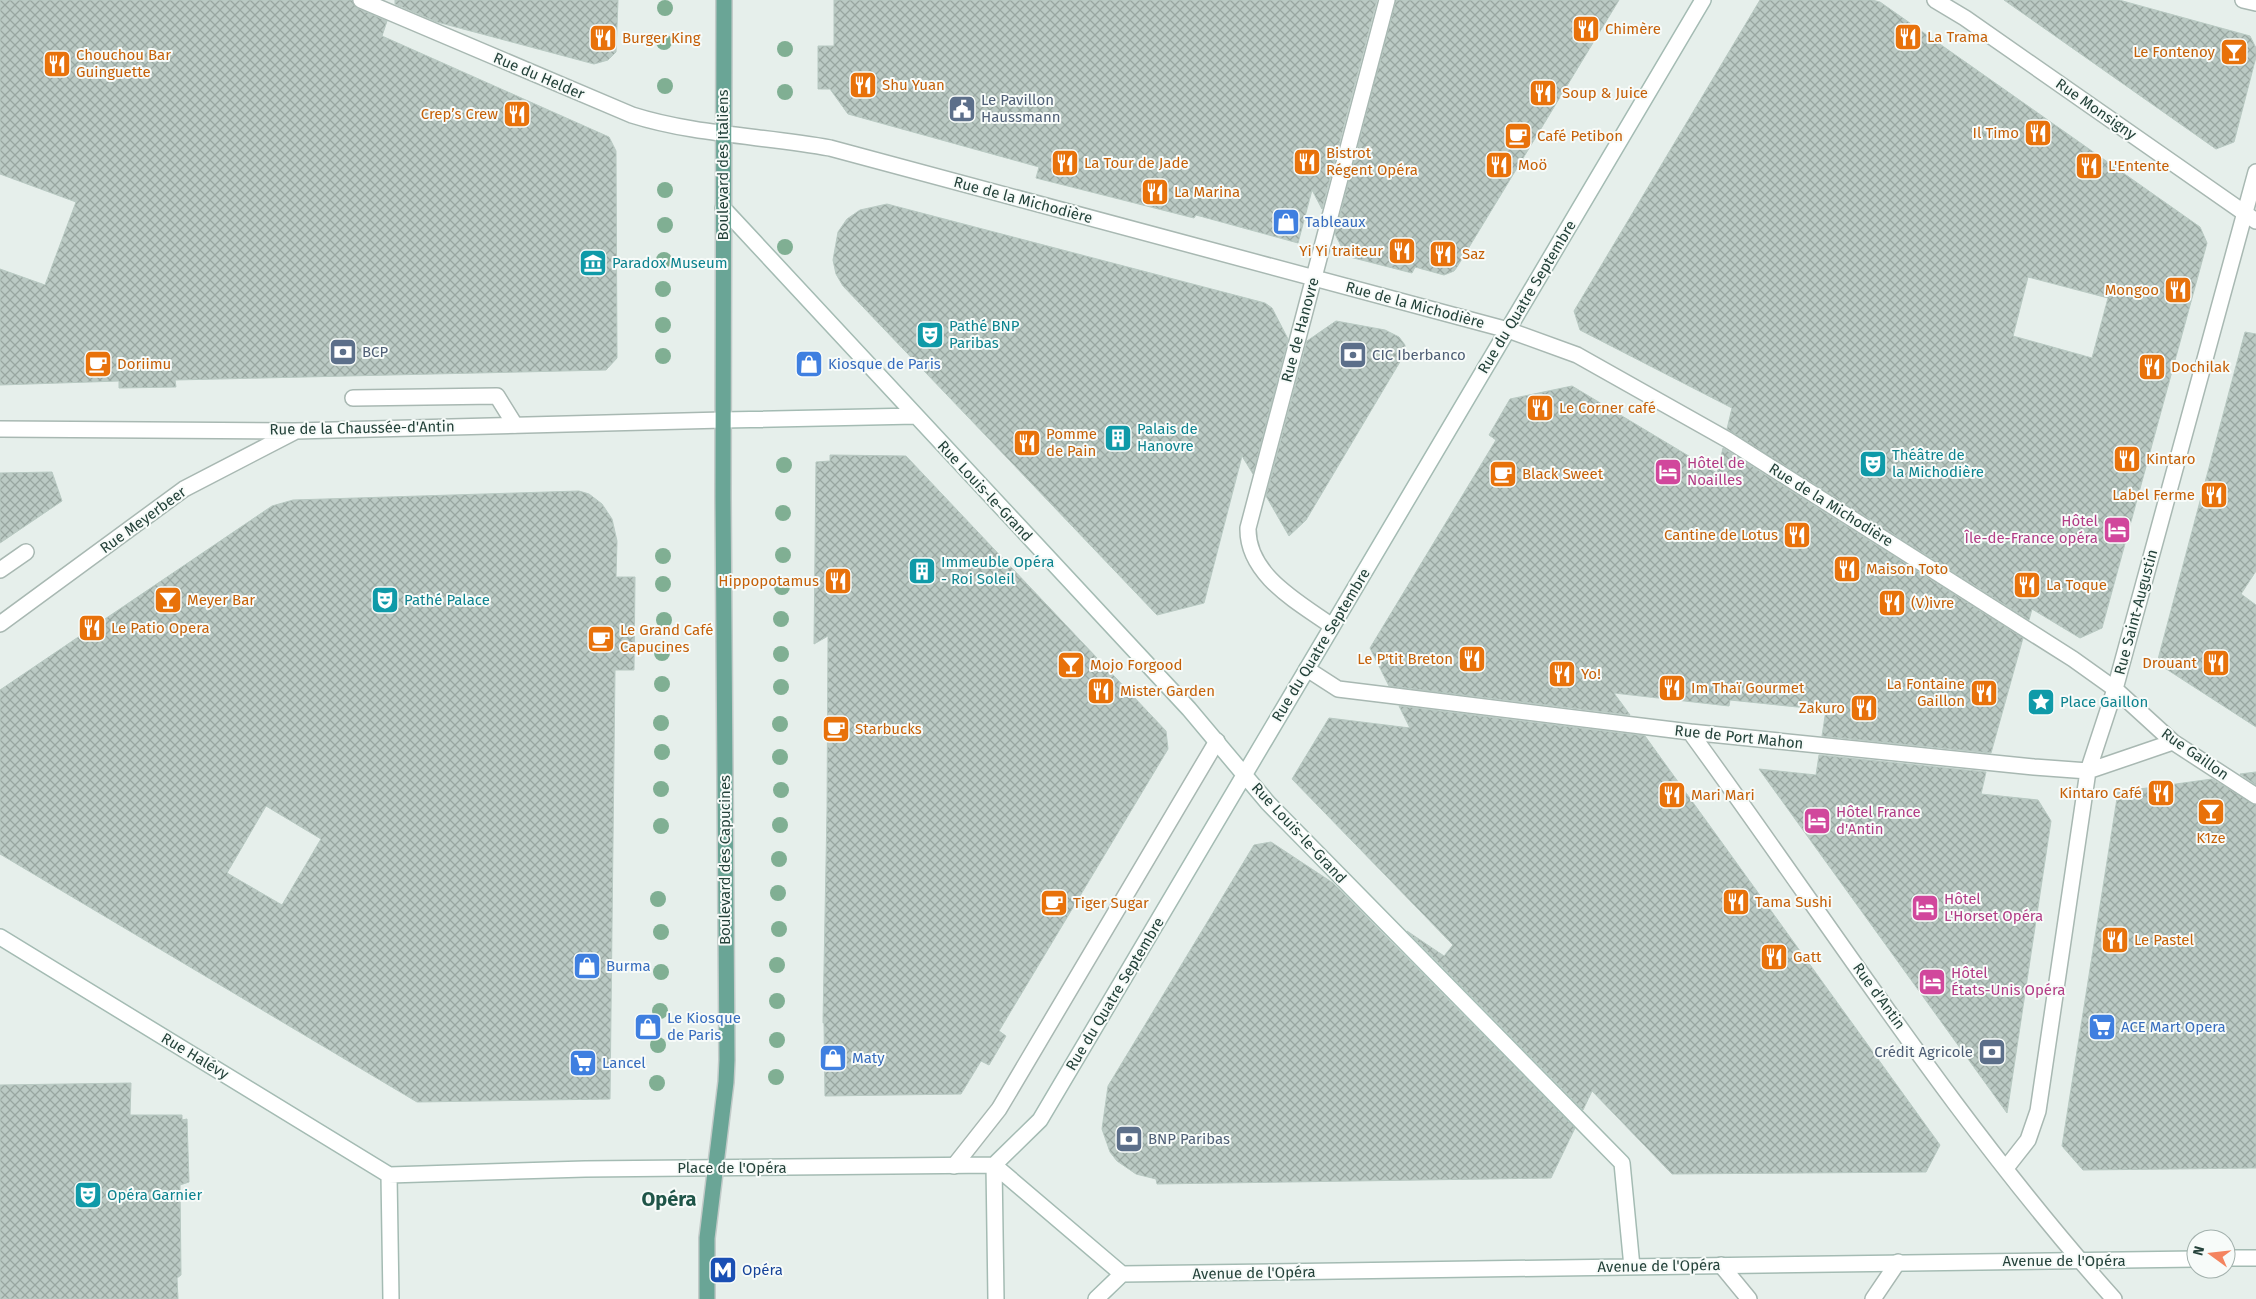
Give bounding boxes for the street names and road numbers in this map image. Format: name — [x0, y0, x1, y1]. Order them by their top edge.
street label: Rue du Helder — [491, 49, 587, 103]
street label: Rue Monsigny — [2052, 75, 2140, 144]
street label: Boulevard des Italiens — [714, 89, 732, 241]
street label: Rue de la Michodière — [952, 173, 1094, 227]
street label: Rue du Quatre Septembre — [1474, 217, 1580, 377]
street label: Rue de Hanovre — [1277, 276, 1323, 384]
street label: Rue de la Michodière — [1344, 278, 1486, 332]
street label: Rue de la Chaussée-d'Antin — [269, 417, 455, 439]
street label: Rue Louis-le-Grand — [934, 437, 1036, 545]
street label: Rue de la Michodière — [1766, 459, 1896, 551]
street label: Rue Meyerbeer — [96, 483, 190, 557]
street label: Rue Saint-Augustin — [2111, 547, 2161, 677]
street label: Rue du Quatre Septembre — [1268, 565, 1374, 725]
street label: Rue de Port Mahon — [1674, 721, 1804, 753]
street label: Rue Gaillon — [2158, 724, 2232, 784]
street label: Boulevard des Capucines — [716, 775, 734, 945]
street label: Rue Louis-le-Grand — [1248, 779, 1350, 887]
street label: Rue du Quatre Septembre — [1062, 914, 1168, 1074]
street label: Rue d'Antin — [1849, 959, 1909, 1033]
street label: Rue Halévy — [158, 1029, 232, 1083]
street label: Place de l'Opéra — [677, 1159, 787, 1177]
street label: Avenue de l'Opéra — [2002, 1252, 2126, 1270]
street label: Avenue de l'Opéra — [1597, 1256, 1721, 1276]
street label: Avenue de l'Opéra — [1192, 1263, 1316, 1283]

